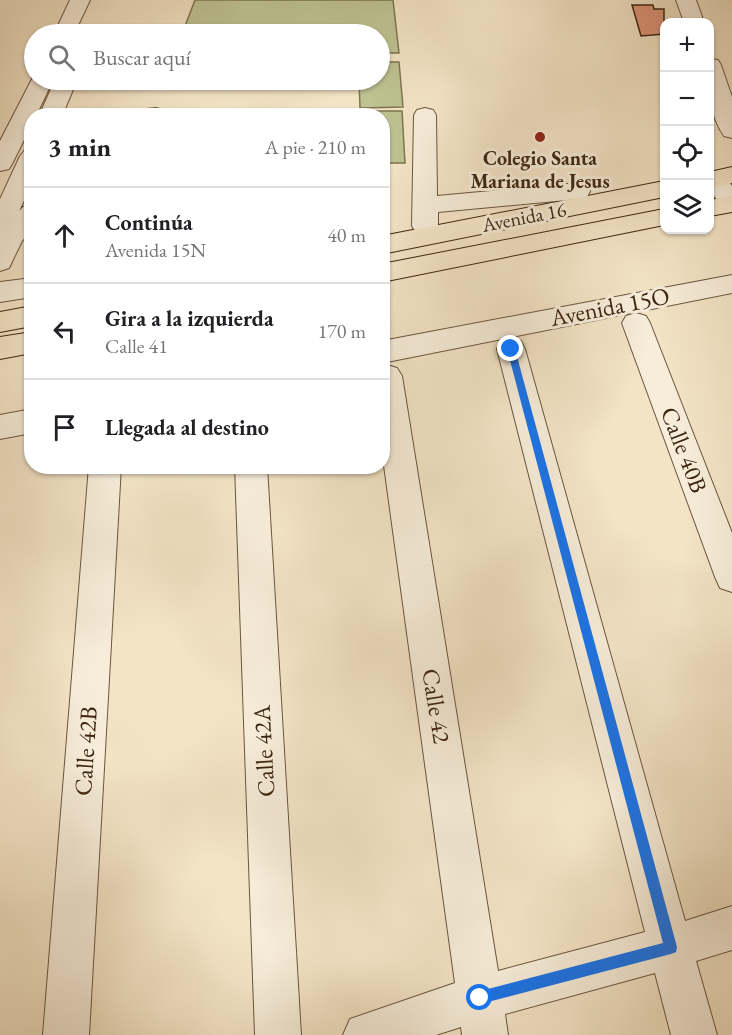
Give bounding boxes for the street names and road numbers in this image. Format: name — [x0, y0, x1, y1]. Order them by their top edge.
street label: Avenida 16 — [479, 196, 569, 238]
street label: Avenida 15O — [547, 280, 672, 333]
street label: Calle 40B — [654, 403, 715, 497]
street label: Calle 42 — [415, 666, 458, 746]
street label: Calle 42A — [246, 704, 281, 798]
street label: Calle 42B — [67, 705, 104, 797]

